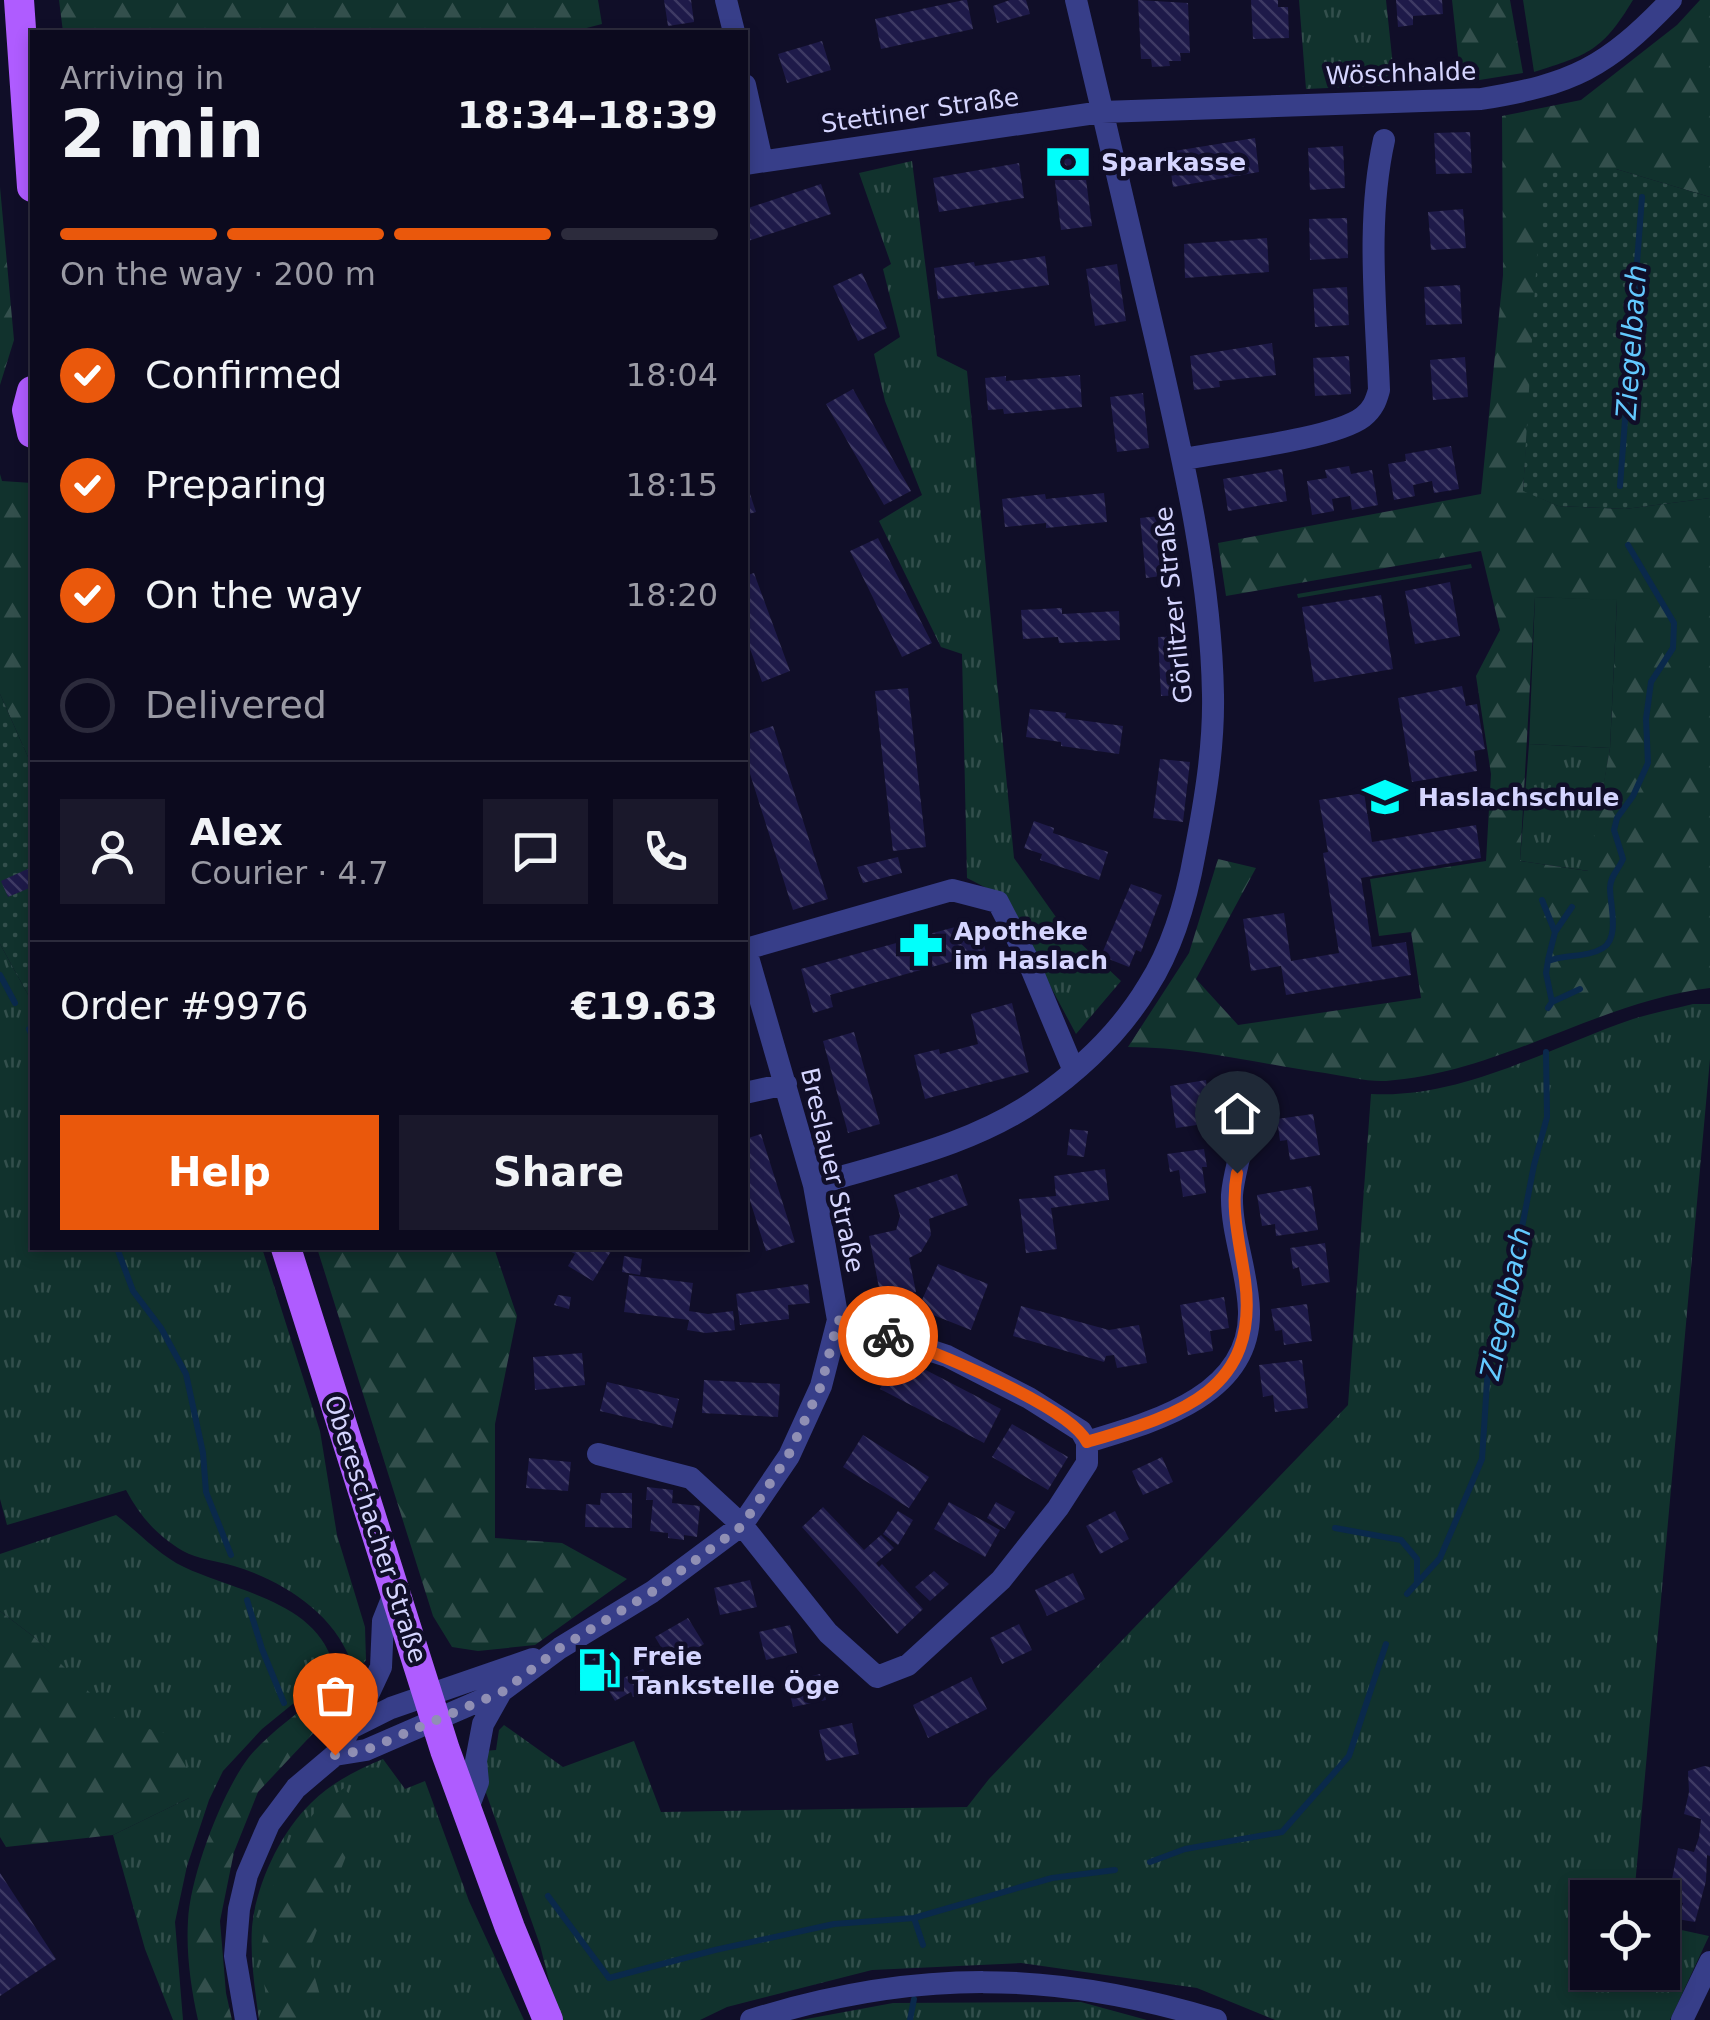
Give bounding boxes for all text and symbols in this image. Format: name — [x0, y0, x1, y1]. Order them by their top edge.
street label: Wöschhalde — [1325, 56, 1477, 91]
text: Arriving in — [60, 59, 224, 97]
street label: Stettiner Straße — [819, 82, 1021, 139]
text: 18:34–18:39 — [457, 93, 718, 137]
text: 2 min — [60, 97, 264, 172]
bank icon: Sparkasse — [1044, 138, 1092, 186]
place label: Sparkasse — [1101, 148, 1246, 177]
text: On the way · 200 m — [60, 255, 376, 293]
water label: Ziegelbach — [1610, 264, 1653, 422]
icon: check — [60, 348, 115, 403]
text: Confirmed — [145, 353, 342, 397]
text: 18:04 — [626, 356, 718, 394]
icon: check — [60, 458, 115, 513]
text: Preparing — [145, 463, 327, 507]
text: 18:15 — [626, 466, 718, 504]
street label: Görlitzer Straße — [1149, 505, 1198, 705]
icon: check — [60, 568, 115, 623]
text: On the way — [145, 573, 362, 617]
text: 18:20 — [626, 576, 718, 614]
text: Delivered — [145, 683, 327, 727]
school or university icon: Haslachschule — [1361, 773, 1409, 821]
place label: Haslachschule — [1418, 783, 1620, 812]
button: person — [60, 799, 165, 904]
button: chat — [483, 799, 588, 904]
button: phone — [613, 799, 718, 904]
text: Alex — [190, 810, 283, 854]
text: Courier · 4.7 — [190, 854, 389, 892]
place label: Apotheke im Haslach — [954, 917, 1108, 975]
pharmacy icon: Apotheke im Haslach — [897, 921, 945, 969]
text: Order #9976 — [60, 984, 309, 1028]
text: €19.63 — [571, 984, 718, 1028]
street label: Breslauer Straße — [795, 1065, 870, 1275]
pin — [1195, 1071, 1280, 1174]
icon: home — [1210, 1086, 1265, 1141]
button: Help — [60, 1115, 379, 1230]
button: Share — [399, 1115, 718, 1230]
water label: Ziegelbach — [1473, 1224, 1538, 1383]
courier — [838, 1286, 938, 1386]
icon: bike — [861, 1309, 916, 1364]
street label: Obereschacher Straße — [319, 1392, 433, 1667]
place label: Freie Tankstelle Öge — [632, 1642, 840, 1700]
fuel station icon: Freie Tankstelle Öge — [575, 1646, 623, 1694]
pin — [293, 1653, 378, 1756]
icon: bag — [308, 1668, 363, 1723]
map controls — [1570, 1880, 1680, 1990]
button: locate — [1570, 1880, 1680, 1990]

